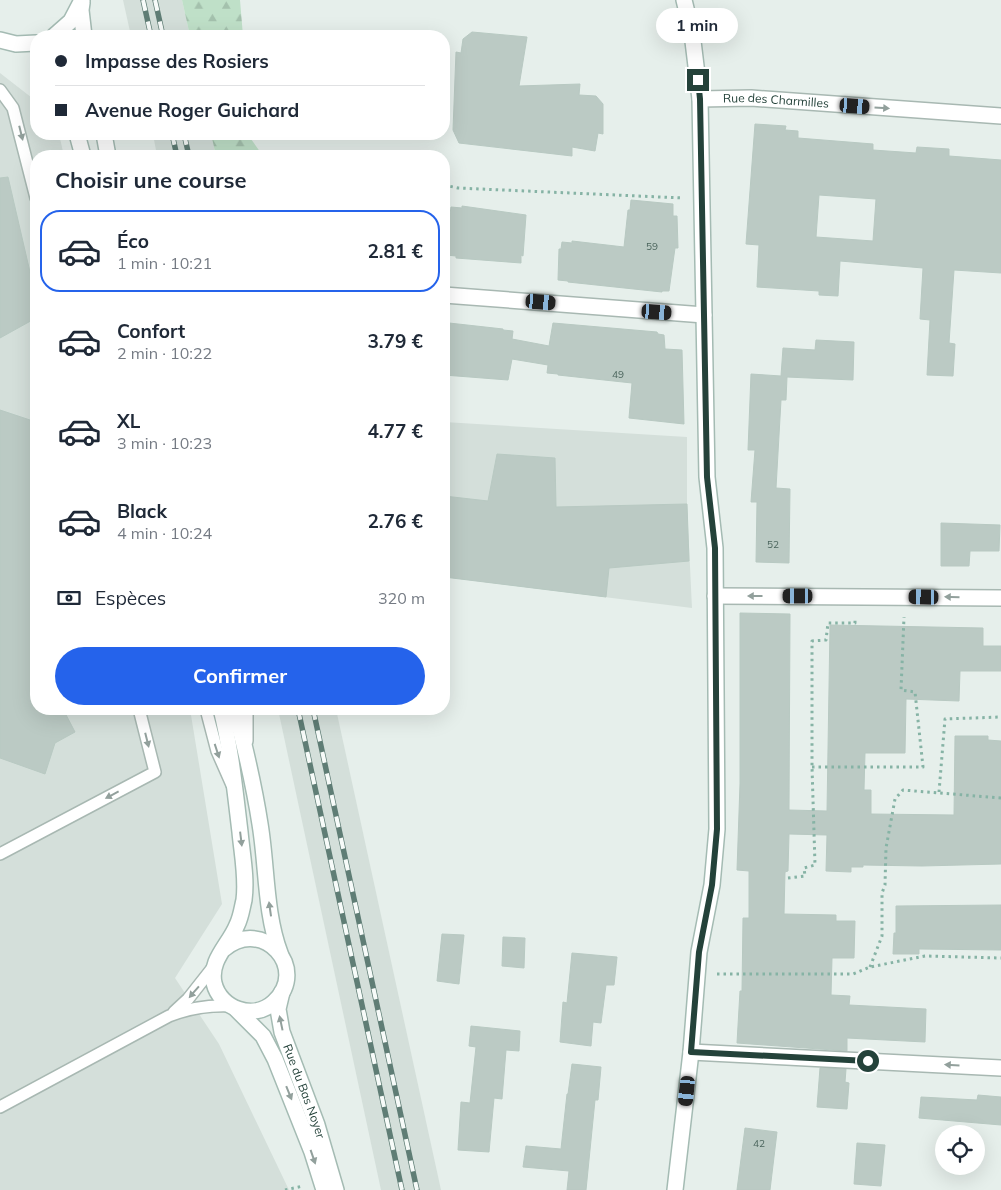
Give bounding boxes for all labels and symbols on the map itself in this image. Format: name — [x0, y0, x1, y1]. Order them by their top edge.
callout: 1 min — [657, 8, 739, 42]
route end — [687, 69, 709, 91]
street label: Rue des Charmilles — [723, 90, 830, 111]
car — [839, 97, 870, 115]
one-way arrow — [874, 104, 890, 112]
one-way arrow — [17, 125, 25, 140]
house number: 59 — [646, 240, 658, 253]
car — [525, 293, 556, 311]
car — [641, 303, 672, 321]
house number: 49 — [612, 368, 624, 381]
house number: 52 — [767, 538, 779, 551]
car — [783, 589, 813, 604]
car — [908, 589, 939, 605]
one-way arrow — [747, 592, 763, 600]
one-way arrow — [944, 593, 960, 601]
one-way arrow — [143, 733, 151, 748]
one-way arrow — [214, 743, 222, 758]
one-way arrow — [105, 791, 119, 799]
one-way arrow — [237, 831, 245, 847]
one-way arrow — [266, 901, 274, 917]
one-way arrow — [188, 986, 200, 998]
one-way arrow — [276, 1015, 284, 1031]
street label: Rue du Bas Noyer — [280, 1042, 329, 1141]
route start — [857, 1050, 879, 1072]
one-way arrow — [944, 1061, 960, 1069]
car — [677, 1075, 696, 1107]
one-way arrow — [285, 1086, 293, 1101]
house number: 42 — [753, 1137, 765, 1150]
one-way arrow — [310, 1150, 318, 1165]

